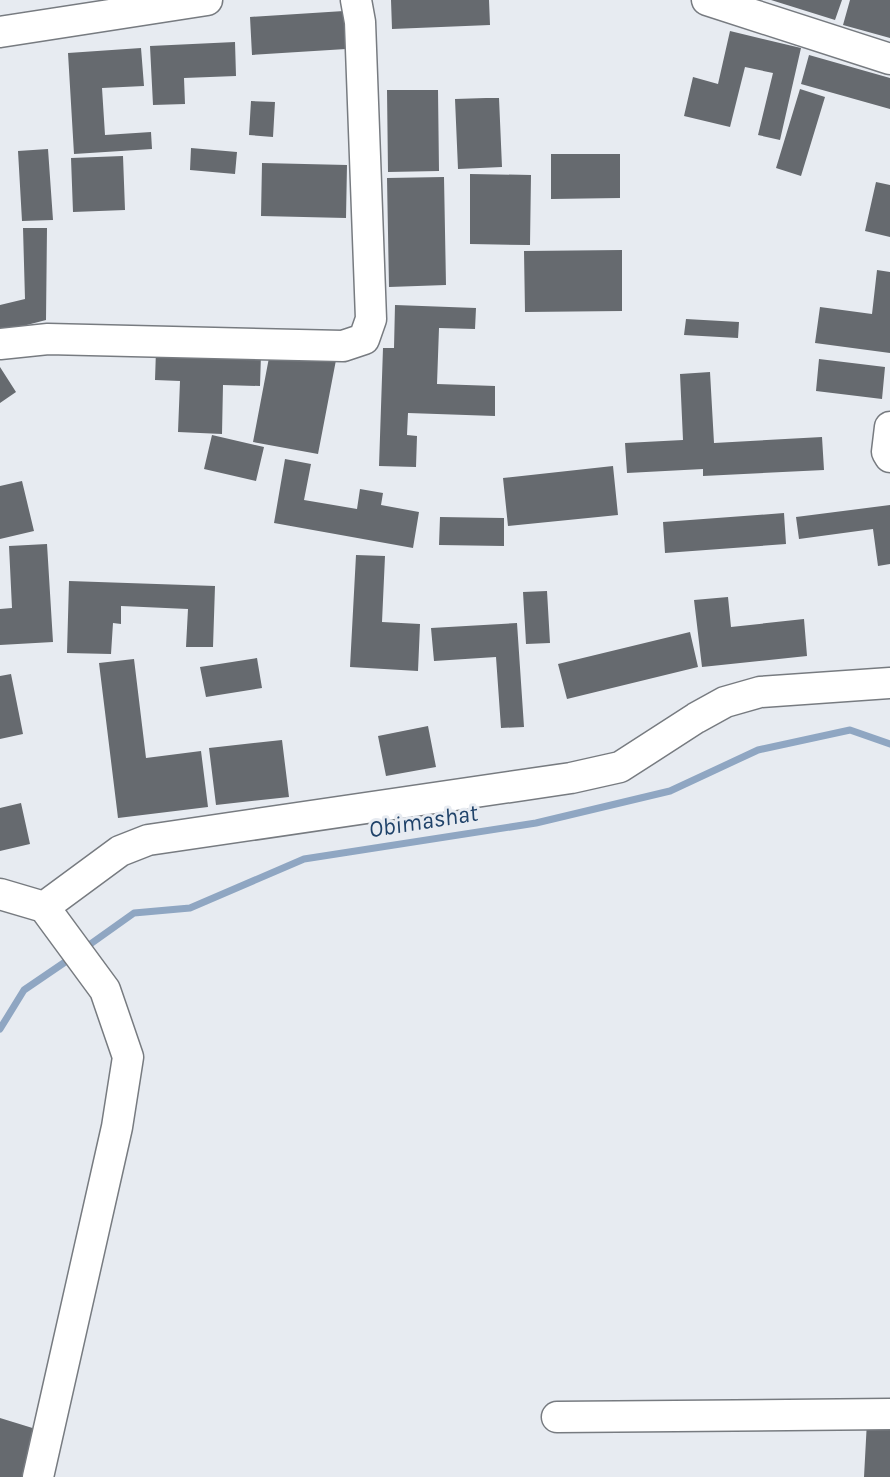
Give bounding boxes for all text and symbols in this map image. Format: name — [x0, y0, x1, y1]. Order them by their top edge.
water label: Obimashat — [367, 798, 480, 843]

